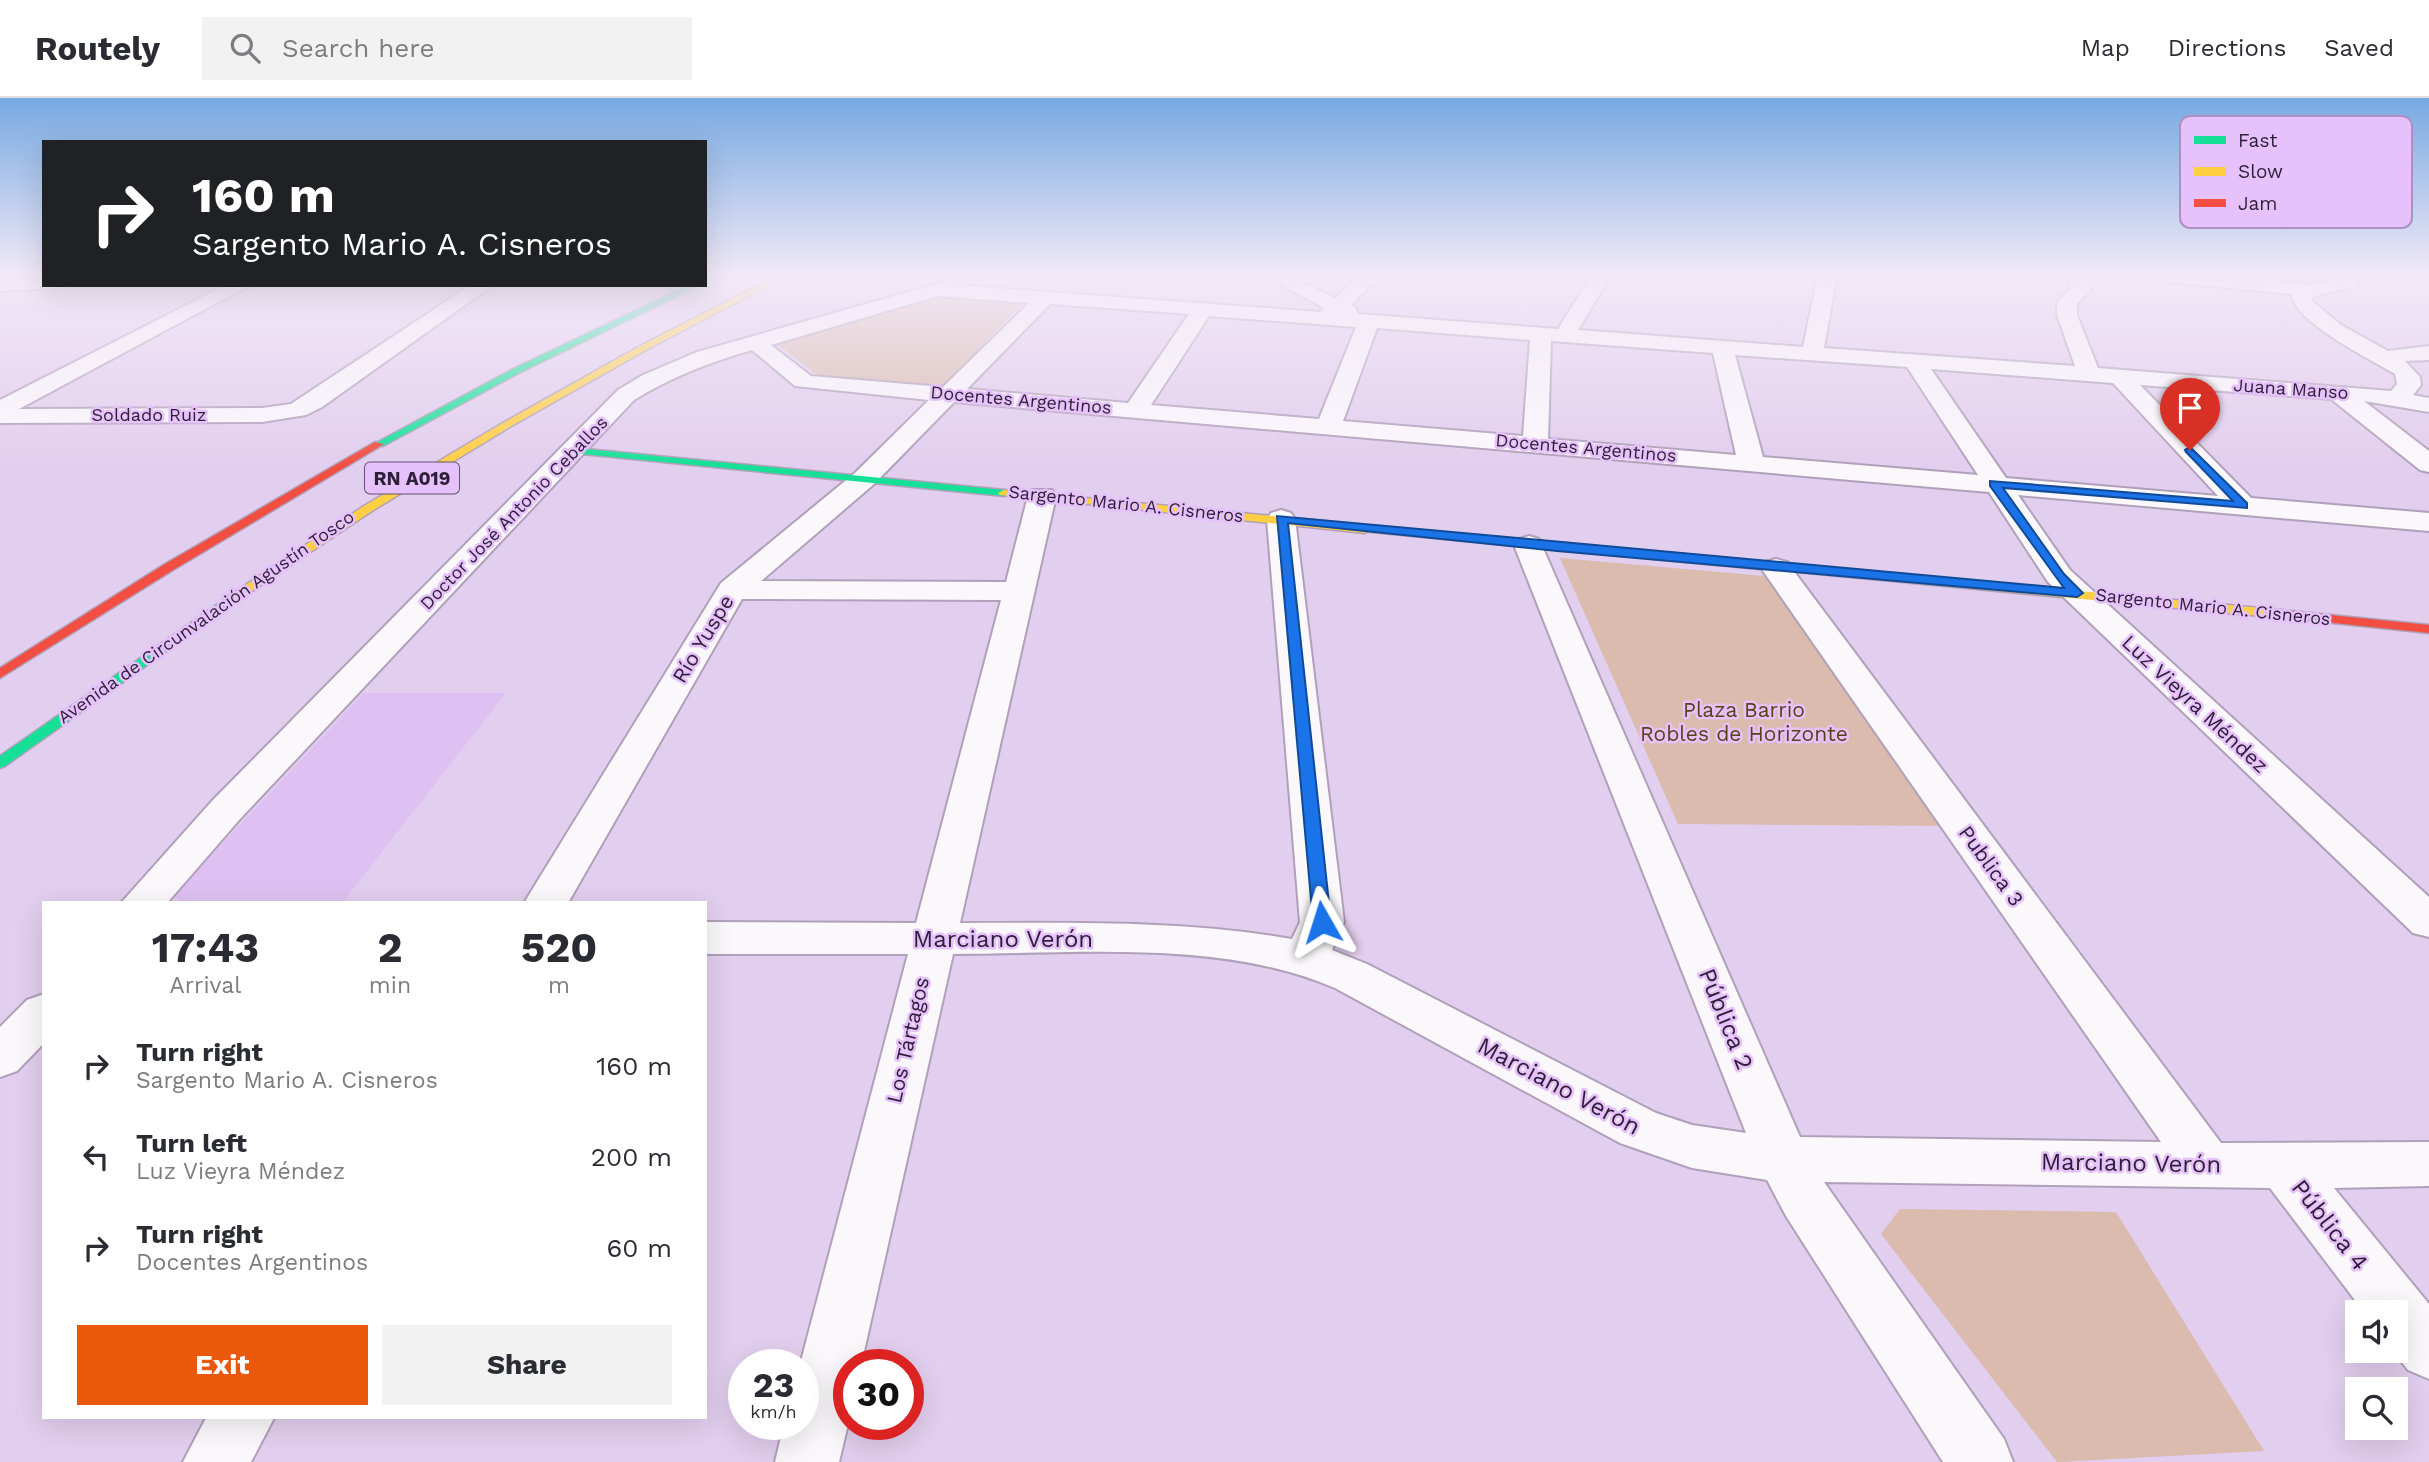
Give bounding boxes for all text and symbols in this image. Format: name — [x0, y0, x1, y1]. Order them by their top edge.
search box — [202, 17, 692, 80]
text: Routely — [35, 29, 160, 68]
icon: search — [226, 29, 264, 67]
text: Search here — [282, 33, 434, 63]
text: Map — [2081, 34, 2130, 62]
text: Directions — [2168, 34, 2286, 62]
text: Saved — [2324, 34, 2394, 62]
legend — [2180, 116, 2412, 228]
text: Fast — [2238, 129, 2277, 152]
text: Slow — [2238, 160, 2283, 183]
text: 160 m — [192, 166, 335, 224]
icon: right — [77, 168, 168, 259]
text: Jam — [2238, 192, 2277, 215]
text: Sargento Mario A. Cisneros — [192, 225, 612, 263]
street label: Juana Manso — [2233, 374, 2349, 403]
pin — [2160, 378, 2220, 450]
street label: Docentes Argentinos — [930, 381, 1112, 418]
icon: arrive — [2171, 389, 2209, 427]
street label: Soldado Ruiz — [92, 404, 206, 425]
street label: Doctor José Antonio Ceballos — [416, 412, 612, 614]
street label: Docentes Argentinos — [1495, 429, 1677, 466]
road number: RN A019 — [365, 462, 459, 494]
street label: Sargento Mario A. Cisneros — [1008, 481, 1245, 526]
street label: Avenida de Circunvalación Agustín Tosco — [54, 506, 358, 727]
street label: Sargento Mario A. Cisneros — [2095, 584, 2332, 629]
street label: Río Yuspe — [666, 590, 739, 687]
street label: Luz Vieyra Méndez — [2117, 629, 2274, 778]
park label: Plaza Barrio Robles de Horizonte — [1640, 697, 1848, 746]
street label: Publica 3 — [1954, 821, 2029, 911]
position arrow — [1285, 885, 1359, 959]
text: 17:43 — [152, 923, 259, 972]
text: 2 — [377, 923, 403, 972]
text: 520 — [521, 923, 597, 972]
street label: Marciano Verón — [913, 925, 1093, 953]
street label: Pública 2 — [1693, 964, 1759, 1074]
text: Arrival — [170, 972, 241, 999]
text: min — [369, 972, 411, 999]
text: m — [548, 972, 570, 999]
street label: Los Tártagos — [881, 975, 934, 1105]
street label: Marciano Verón — [1473, 1031, 1645, 1141]
text: Turn right — [136, 1037, 263, 1067]
icon: right — [77, 1047, 115, 1085]
text: 160 m — [596, 1051, 672, 1081]
text: Sargento Mario A. Cisneros — [136, 1067, 438, 1094]
text: Turn left — [136, 1128, 247, 1158]
icon: left — [77, 1138, 115, 1176]
text: 200 m — [591, 1142, 672, 1172]
street label: Marciano Verón — [2041, 1147, 2221, 1179]
text: Luz Vieyra Méndez — [136, 1158, 345, 1185]
street label: Pública 4 — [2286, 1174, 2374, 1276]
text: Turn right — [136, 1219, 263, 1249]
icon: right — [77, 1229, 115, 1267]
text: 60 m — [606, 1233, 672, 1263]
text: Docentes Argentinos — [136, 1249, 368, 1276]
map controls — [2345, 1300, 2408, 1440]
button: sound — [2345, 1300, 2408, 1363]
button: Exit — [77, 1325, 368, 1405]
button: Share — [382, 1325, 672, 1405]
speed limit sign: 30 — [833, 1349, 924, 1440]
text: 23 — [753, 1364, 794, 1406]
button: search — [2345, 1377, 2408, 1440]
text: km/h — [750, 1401, 797, 1422]

